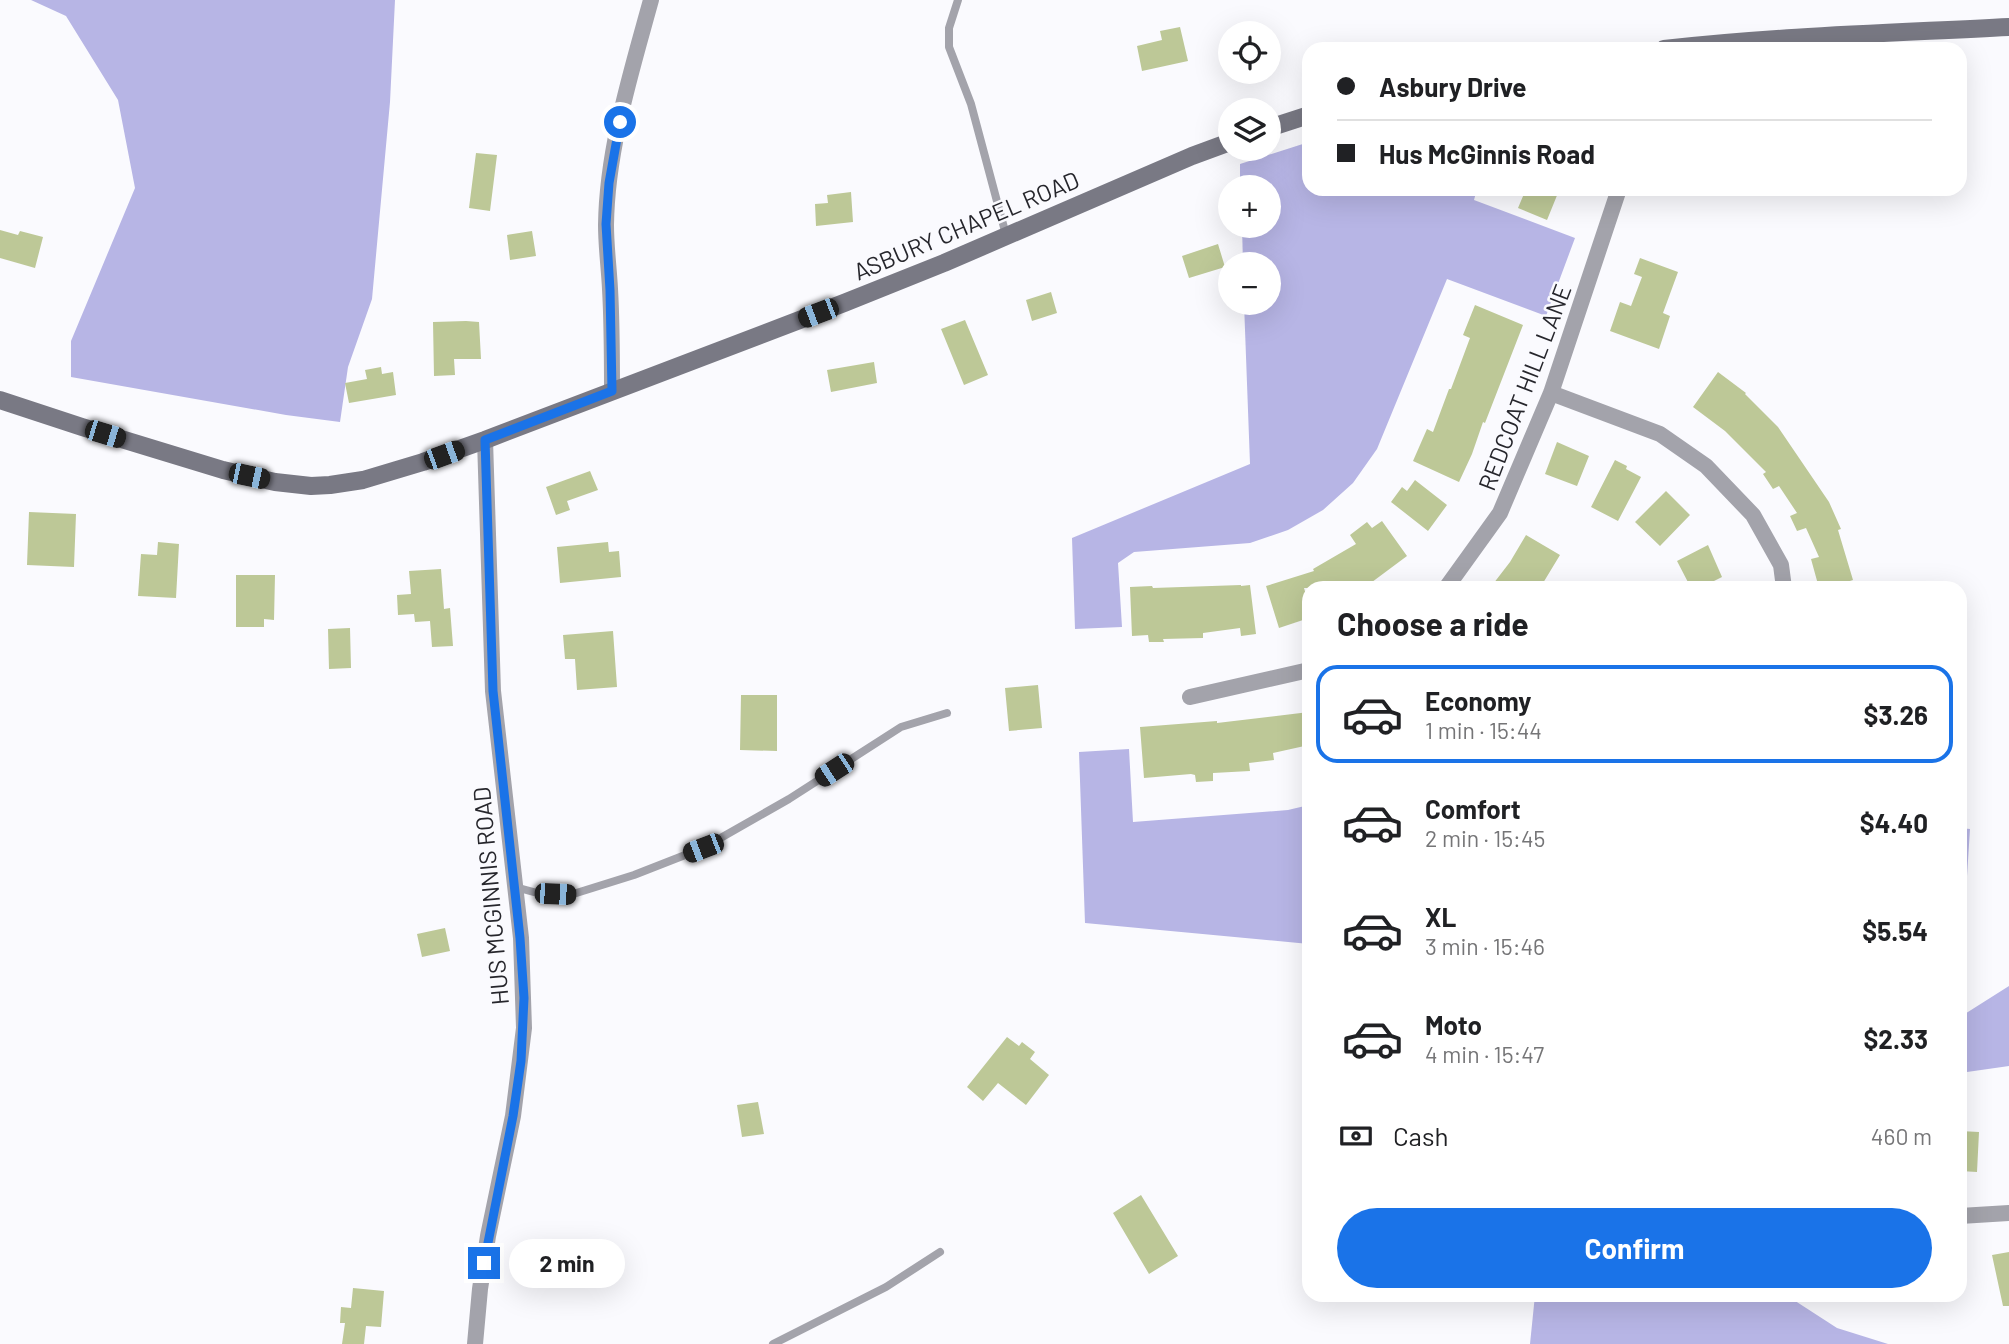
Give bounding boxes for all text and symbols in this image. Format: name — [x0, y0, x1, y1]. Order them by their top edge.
map controls — [1218, 21, 1281, 315]
button: locate — [1218, 21, 1281, 84]
text: Asbury Drive — [1379, 71, 1526, 102]
button: layers — [1218, 98, 1281, 161]
route start — [604, 106, 636, 138]
text: Hus McGinnis Road — [1379, 138, 1595, 169]
street label: ASBURY CHAPEL ROAD — [849, 164, 1083, 286]
button: + — [1218, 175, 1281, 238]
button: − — [1218, 252, 1281, 315]
street label: REDCOAT HILL LANE — [1471, 280, 1577, 494]
car — [795, 296, 842, 330]
car — [82, 418, 129, 450]
car — [421, 438, 468, 472]
car — [227, 461, 272, 491]
text: Choose a ride — [1337, 604, 1529, 642]
icon: car — [1341, 683, 1404, 746]
text: Economy — [1425, 685, 1531, 716]
text: $3.26 — [1864, 699, 1928, 730]
text: 1 min · 15:44 — [1425, 716, 1542, 744]
car — [811, 750, 858, 790]
street label: HUS MCGINNIS ROAD — [466, 786, 514, 1006]
icon: car — [1341, 791, 1404, 854]
text: Comfort — [1425, 793, 1521, 824]
text: $4.40 — [1860, 807, 1928, 838]
text: 2 min · 15:45 — [1425, 824, 1545, 852]
car — [680, 831, 727, 865]
car — [534, 883, 577, 905]
icon: car — [1341, 899, 1404, 962]
text: XL — [1425, 901, 1456, 932]
text: $5.54 — [1862, 915, 1928, 946]
text: 3 min · 15:46 — [1425, 932, 1545, 960]
icon: car — [1341, 1007, 1404, 1070]
text: Moto — [1425, 1009, 1482, 1040]
text: $2.33 — [1863, 1023, 1928, 1054]
text: 4 min · 15:47 — [1425, 1040, 1544, 1068]
icon: cash — [1337, 1117, 1375, 1155]
text: Cash — [1393, 1120, 1448, 1151]
text: 460 m — [1871, 1122, 1932, 1150]
button: Confirm — [1337, 1208, 1932, 1288]
callout: 2 min — [508, 1238, 624, 1288]
route end — [468, 1247, 500, 1279]
text: 2 min — [539, 1249, 595, 1277]

